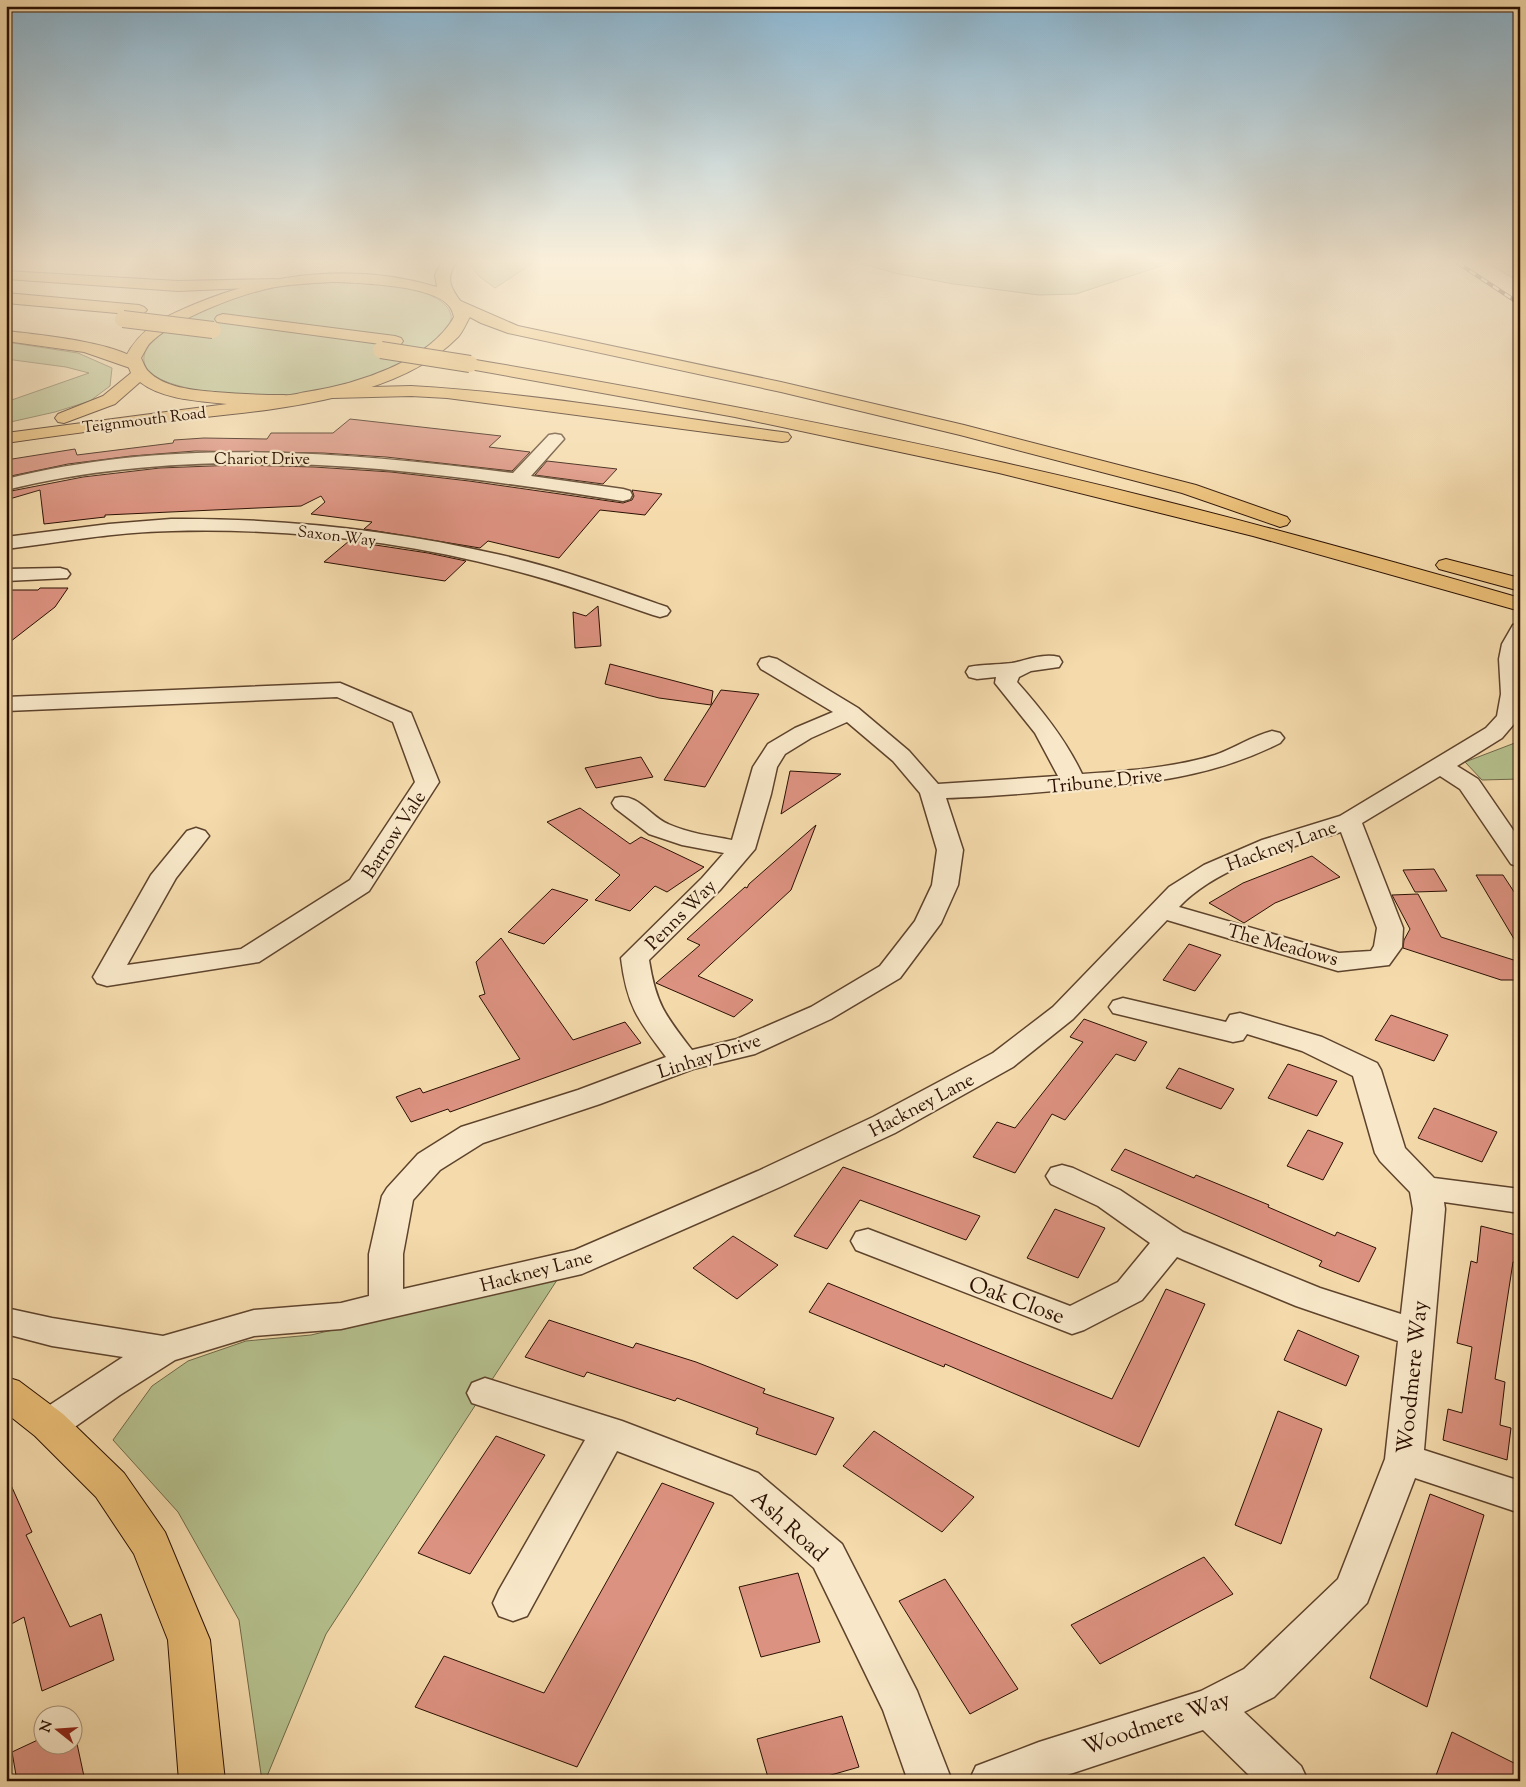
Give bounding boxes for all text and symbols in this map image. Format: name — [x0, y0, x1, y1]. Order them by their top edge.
street label: Teignmouth Road — [81, 402, 207, 440]
street label: Chariot Drive — [214, 449, 310, 472]
street label: Saxon Way — [296, 521, 377, 554]
street label: Tribune Drive — [1047, 763, 1164, 802]
street label: Barrow Vale — [357, 786, 434, 885]
street label: Hackney Lane — [1223, 815, 1341, 880]
street label: Penns Way — [640, 874, 724, 957]
street label: The Meadows — [1224, 919, 1341, 974]
street label: Linhay Drive — [655, 1028, 765, 1087]
street label: Hackney Lane — [865, 1067, 980, 1145]
street label: Hackney Lane — [477, 1244, 596, 1300]
street label: Oak Close — [963, 1270, 1069, 1334]
street label: Woodmere Way — [1390, 1299, 1438, 1456]
street label: Ash Road — [743, 1484, 833, 1570]
street label: Woodmere Way — [1079, 1685, 1235, 1765]
north arrow — [32, 1704, 82, 1754]
text: N — [36, 1719, 59, 1735]

